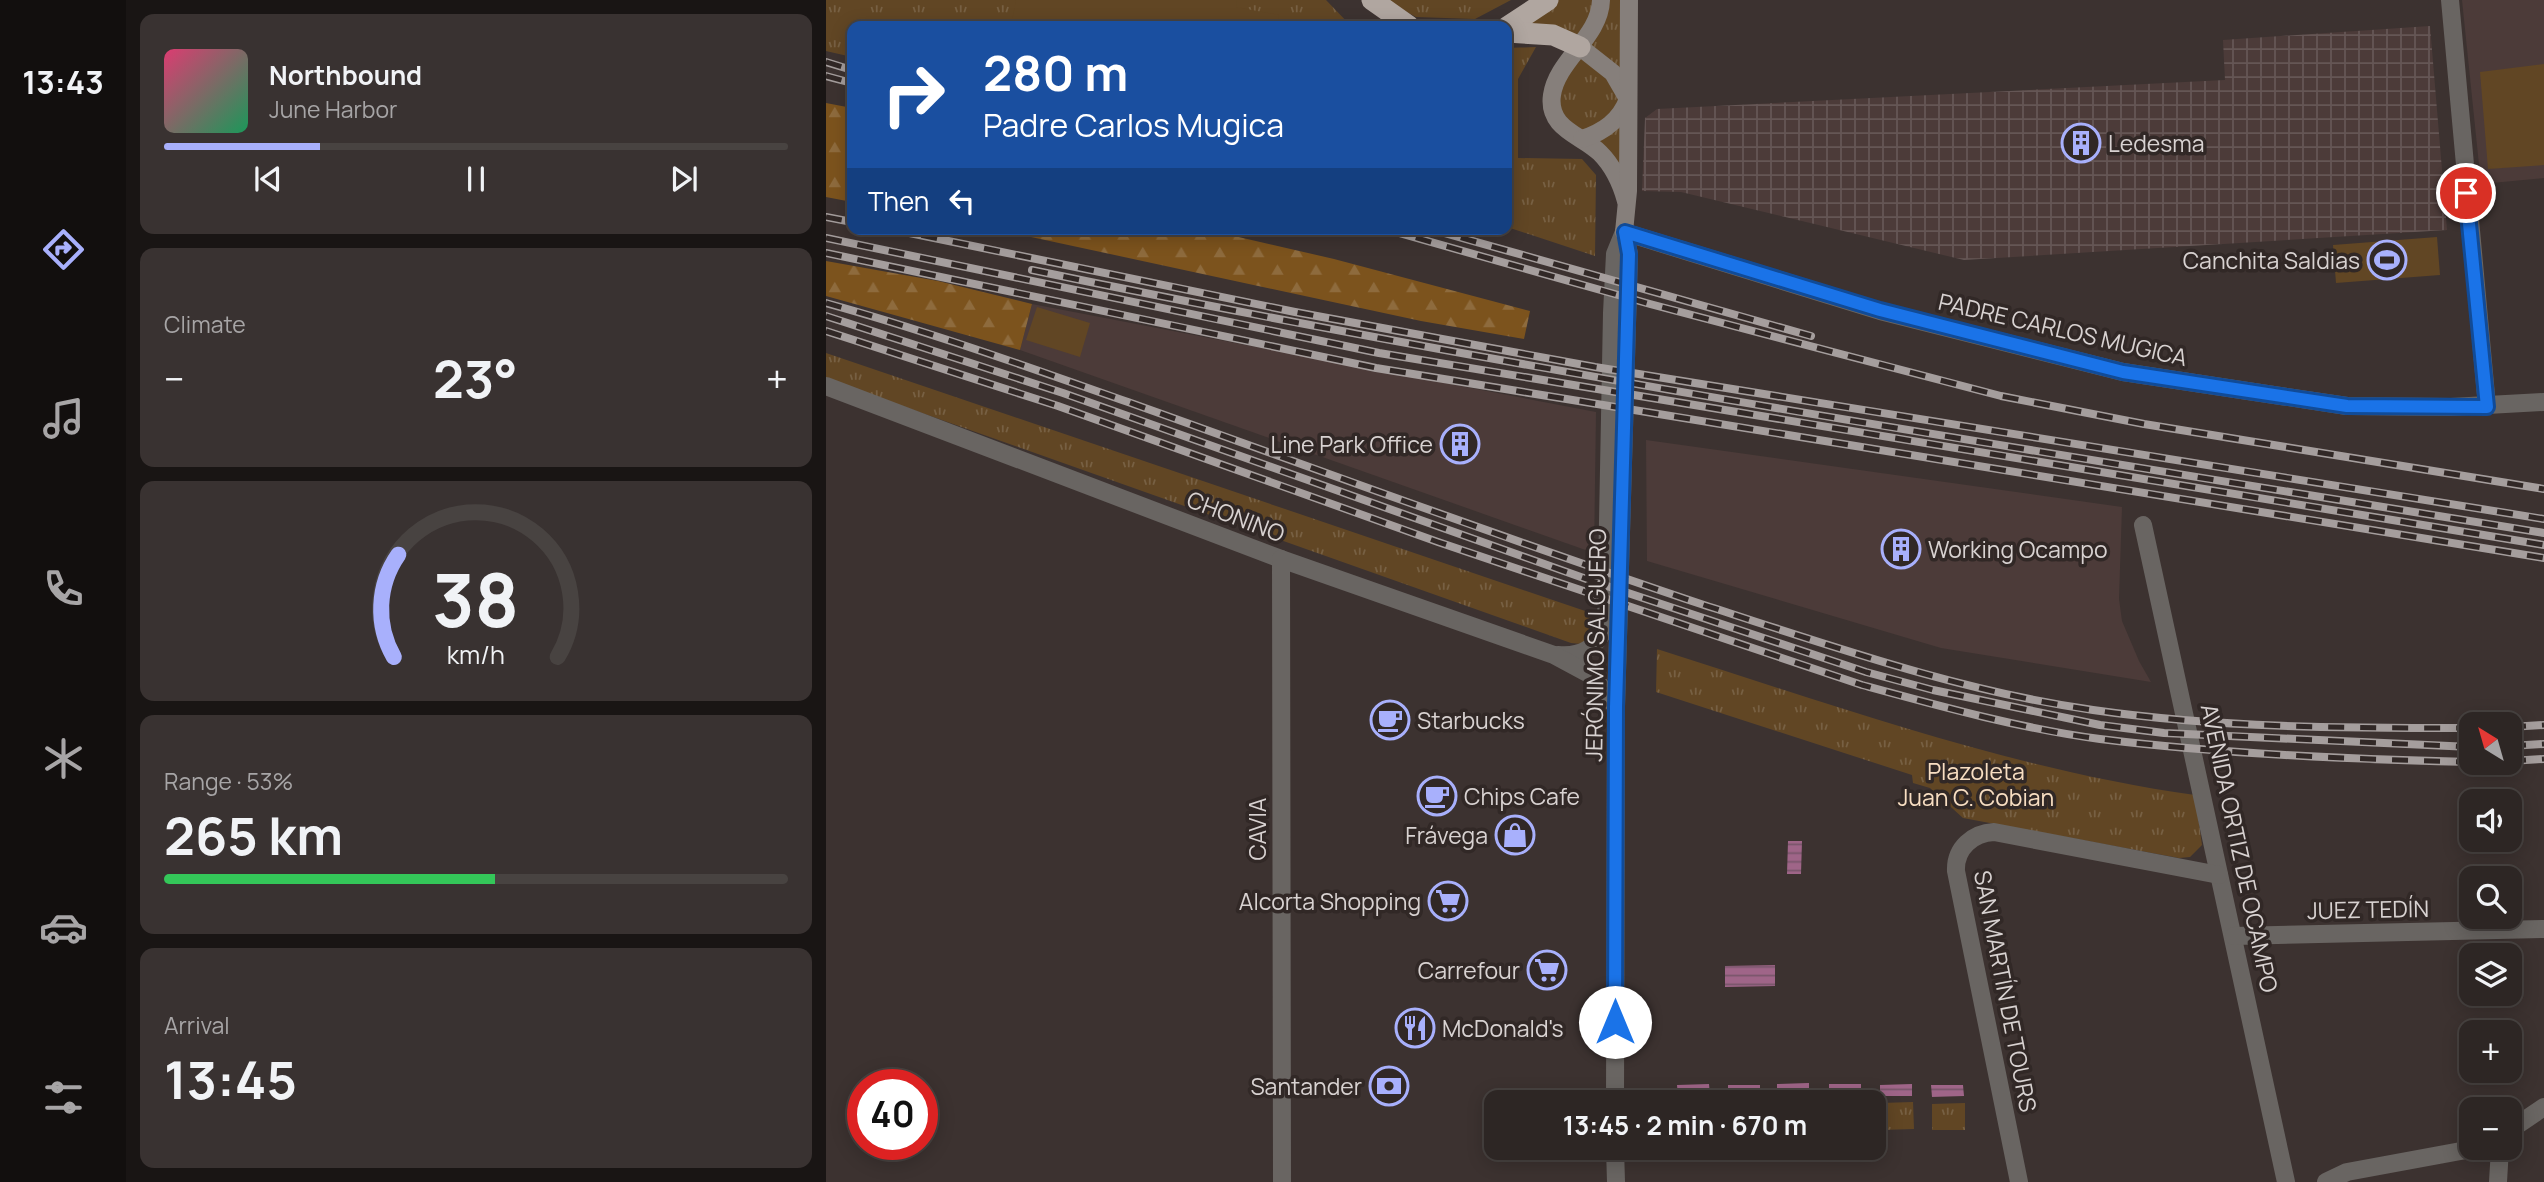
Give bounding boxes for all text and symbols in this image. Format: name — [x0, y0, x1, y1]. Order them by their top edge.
text: 280 m — [983, 39, 1128, 106]
icon: right — [868, 49, 959, 140]
text: Northbound — [269, 57, 422, 93]
text: 13:43 — [22, 60, 104, 104]
text: June Harbor — [269, 93, 397, 125]
text: Padre Carlos Mugica — [983, 103, 1284, 147]
building icon: Ledesma — [2060, 122, 2102, 164]
place label: Ledesma — [2108, 127, 2205, 159]
icon: previous — [249, 160, 287, 198]
icon: pause — [457, 160, 495, 198]
icon: next — [665, 160, 703, 198]
pin — [2436, 163, 2496, 223]
icon: arrive — [2447, 174, 2485, 212]
icon: left — [943, 182, 981, 220]
text: Then — [868, 183, 929, 219]
icon: directions — [39, 225, 88, 274]
sports icon: Canchita Saldias — [2366, 239, 2408, 281]
place label: Canchita Saldias — [2183, 244, 2360, 276]
street label: PADRE CARLOS MUGICA — [1935, 285, 2191, 373]
text: Climate — [164, 308, 246, 340]
text: 23° — [433, 343, 518, 414]
text: − — [164, 352, 185, 404]
text: + — [766, 352, 788, 404]
icon: music — [39, 394, 88, 443]
building icon: Line Park Office — [1439, 423, 1481, 465]
place label: Line Park Office — [1270, 428, 1433, 460]
street label: CHONINO — [1182, 483, 1290, 549]
street label: JERÓNIMO SALGUERO — [1577, 528, 1613, 762]
building icon: Working Ocampo — [1880, 528, 1922, 570]
place label: Working Ocampo — [1928, 533, 2107, 565]
text: 38 — [433, 549, 519, 649]
icon: phone — [39, 564, 88, 613]
text: km/h — [447, 637, 505, 672]
cafe icon: Starbucks — [1369, 699, 1411, 741]
street label: AVENIDA ORTIZ DE OCAMPO — [2194, 701, 2286, 995]
place label: Starbucks — [1417, 704, 1525, 736]
north arrow — [2459, 712, 2522, 775]
map controls — [2459, 712, 2522, 1160]
icon: climate — [39, 734, 88, 783]
park label: Plazoleta Juan C. Cobian — [1898, 755, 2054, 813]
text: Range · 53% — [164, 765, 293, 797]
cafe icon: Chips Cafe — [1416, 775, 1458, 817]
place label: Chips Cafe — [1464, 780, 1580, 812]
button: sound — [2459, 789, 2522, 852]
street label: CAVIA — [1241, 797, 1273, 860]
text: 265 km — [164, 800, 343, 871]
shop icon: Frávega — [1494, 814, 1536, 856]
place label: Frávega — [1405, 819, 1488, 851]
button: search — [2459, 866, 2522, 929]
street label: SAN MARTÍN DE TOURS — [1967, 868, 2045, 1114]
supermarket icon: Alcorta Shopping — [1427, 880, 1469, 922]
place label: Alcorta Shopping — [1239, 885, 1421, 917]
street label: JUEZ TEDÍN — [2307, 892, 2429, 926]
icon: car — [39, 903, 88, 952]
button: layers — [2459, 943, 2522, 1006]
supermarket icon: Carrefour — [1526, 949, 1568, 991]
place label: Carrefour — [1418, 954, 1520, 986]
position arrow — [1578, 985, 1652, 1059]
restaurant icon: McDonald's — [1394, 1007, 1436, 1049]
text: Arrival — [164, 1009, 230, 1041]
place label: McDonald's — [1442, 1012, 1564, 1044]
button: + — [2459, 1020, 2522, 1083]
text: 13:45 — [164, 1044, 297, 1115]
bank icon: Santander — [1368, 1065, 1410, 1107]
speed limit sign: 40 — [847, 1069, 938, 1160]
place label: Santander — [1250, 1070, 1362, 1102]
icon: filters — [39, 1073, 88, 1122]
button: − — [2459, 1097, 2522, 1160]
text: 13:45 · 2 min · 670 m — [1563, 1107, 1807, 1143]

